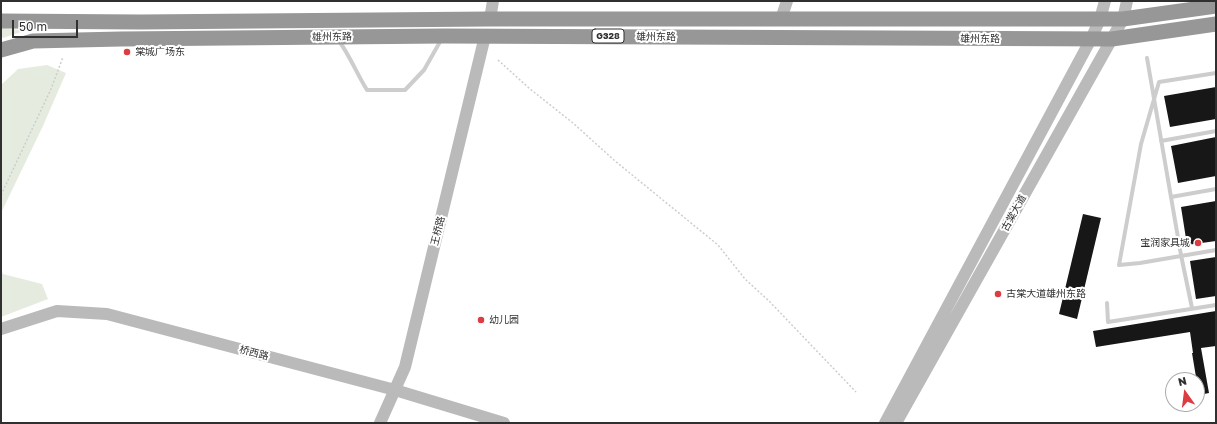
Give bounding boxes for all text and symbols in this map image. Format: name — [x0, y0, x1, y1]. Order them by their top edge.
scale bar — [14, 12, 80, 38]
text: 50 m — [19, 19, 47, 34]
road number: G328 — [592, 29, 624, 43]
street label: 雄州东路 — [312, 31, 352, 43]
street label: 雄州东路 — [636, 31, 676, 43]
street label: 雄州东路 — [960, 33, 1000, 45]
place label: 棠城广场东 — [135, 46, 185, 58]
marker: 棠城广场东 — [122, 47, 132, 57]
street label: 古棠大道 — [999, 193, 1029, 233]
street label: 王桥路 — [429, 215, 447, 247]
place label: 宝润家具城 — [1140, 237, 1190, 249]
marker: 宝润家具城 — [1193, 238, 1203, 248]
place label: 古棠大道雄州东路 — [1006, 288, 1086, 300]
marker: 古棠大道雄州东路 — [993, 289, 1003, 299]
place label: 幼儿园 — [489, 314, 519, 326]
marker: 幼儿园 — [476, 315, 486, 325]
street label: 桥西路 — [238, 343, 270, 363]
north arrow — [1165, 372, 1205, 412]
text: N — [1177, 374, 1188, 388]

